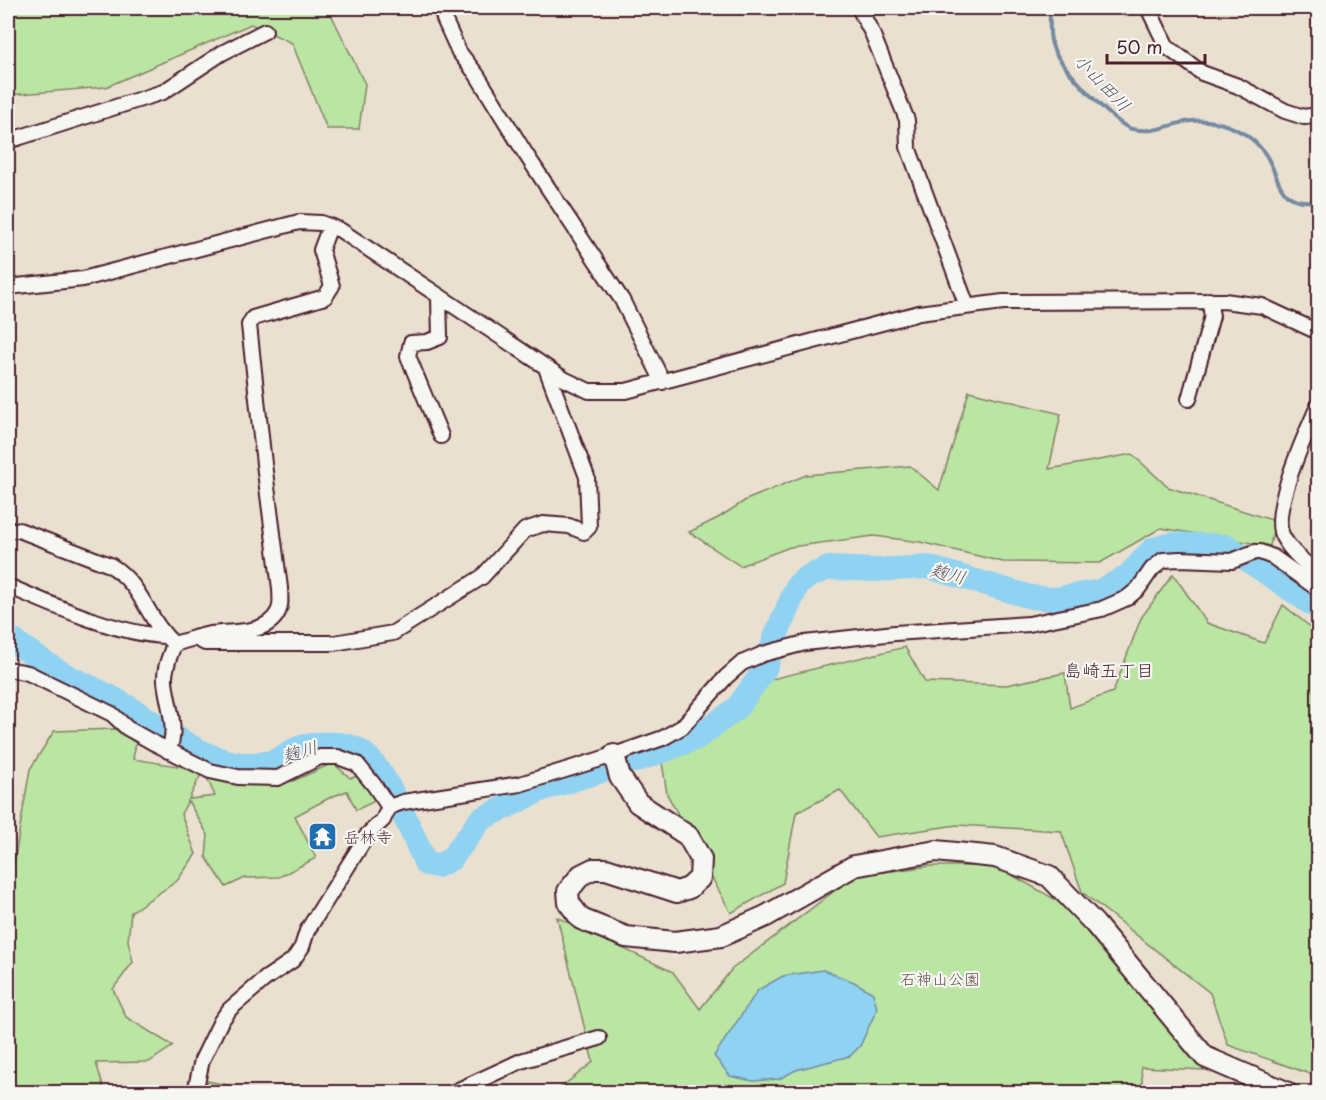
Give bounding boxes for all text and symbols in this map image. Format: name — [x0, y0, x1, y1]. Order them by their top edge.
scale bar — [1107, 27, 1204, 65]
text: 50 m — [1116, 33, 1163, 60]
water label: 小山田川 — [1068, 47, 1138, 117]
water label: 麹川 — [928, 555, 969, 590]
district label: 島崎五丁目 — [1064, 656, 1154, 683]
water label: 麹川 — [279, 733, 321, 768]
temple icon: 岳林寺 — [307, 821, 339, 853]
place label: 岳林寺 — [344, 824, 392, 848]
park label: 石神山公園 — [900, 966, 980, 990]

